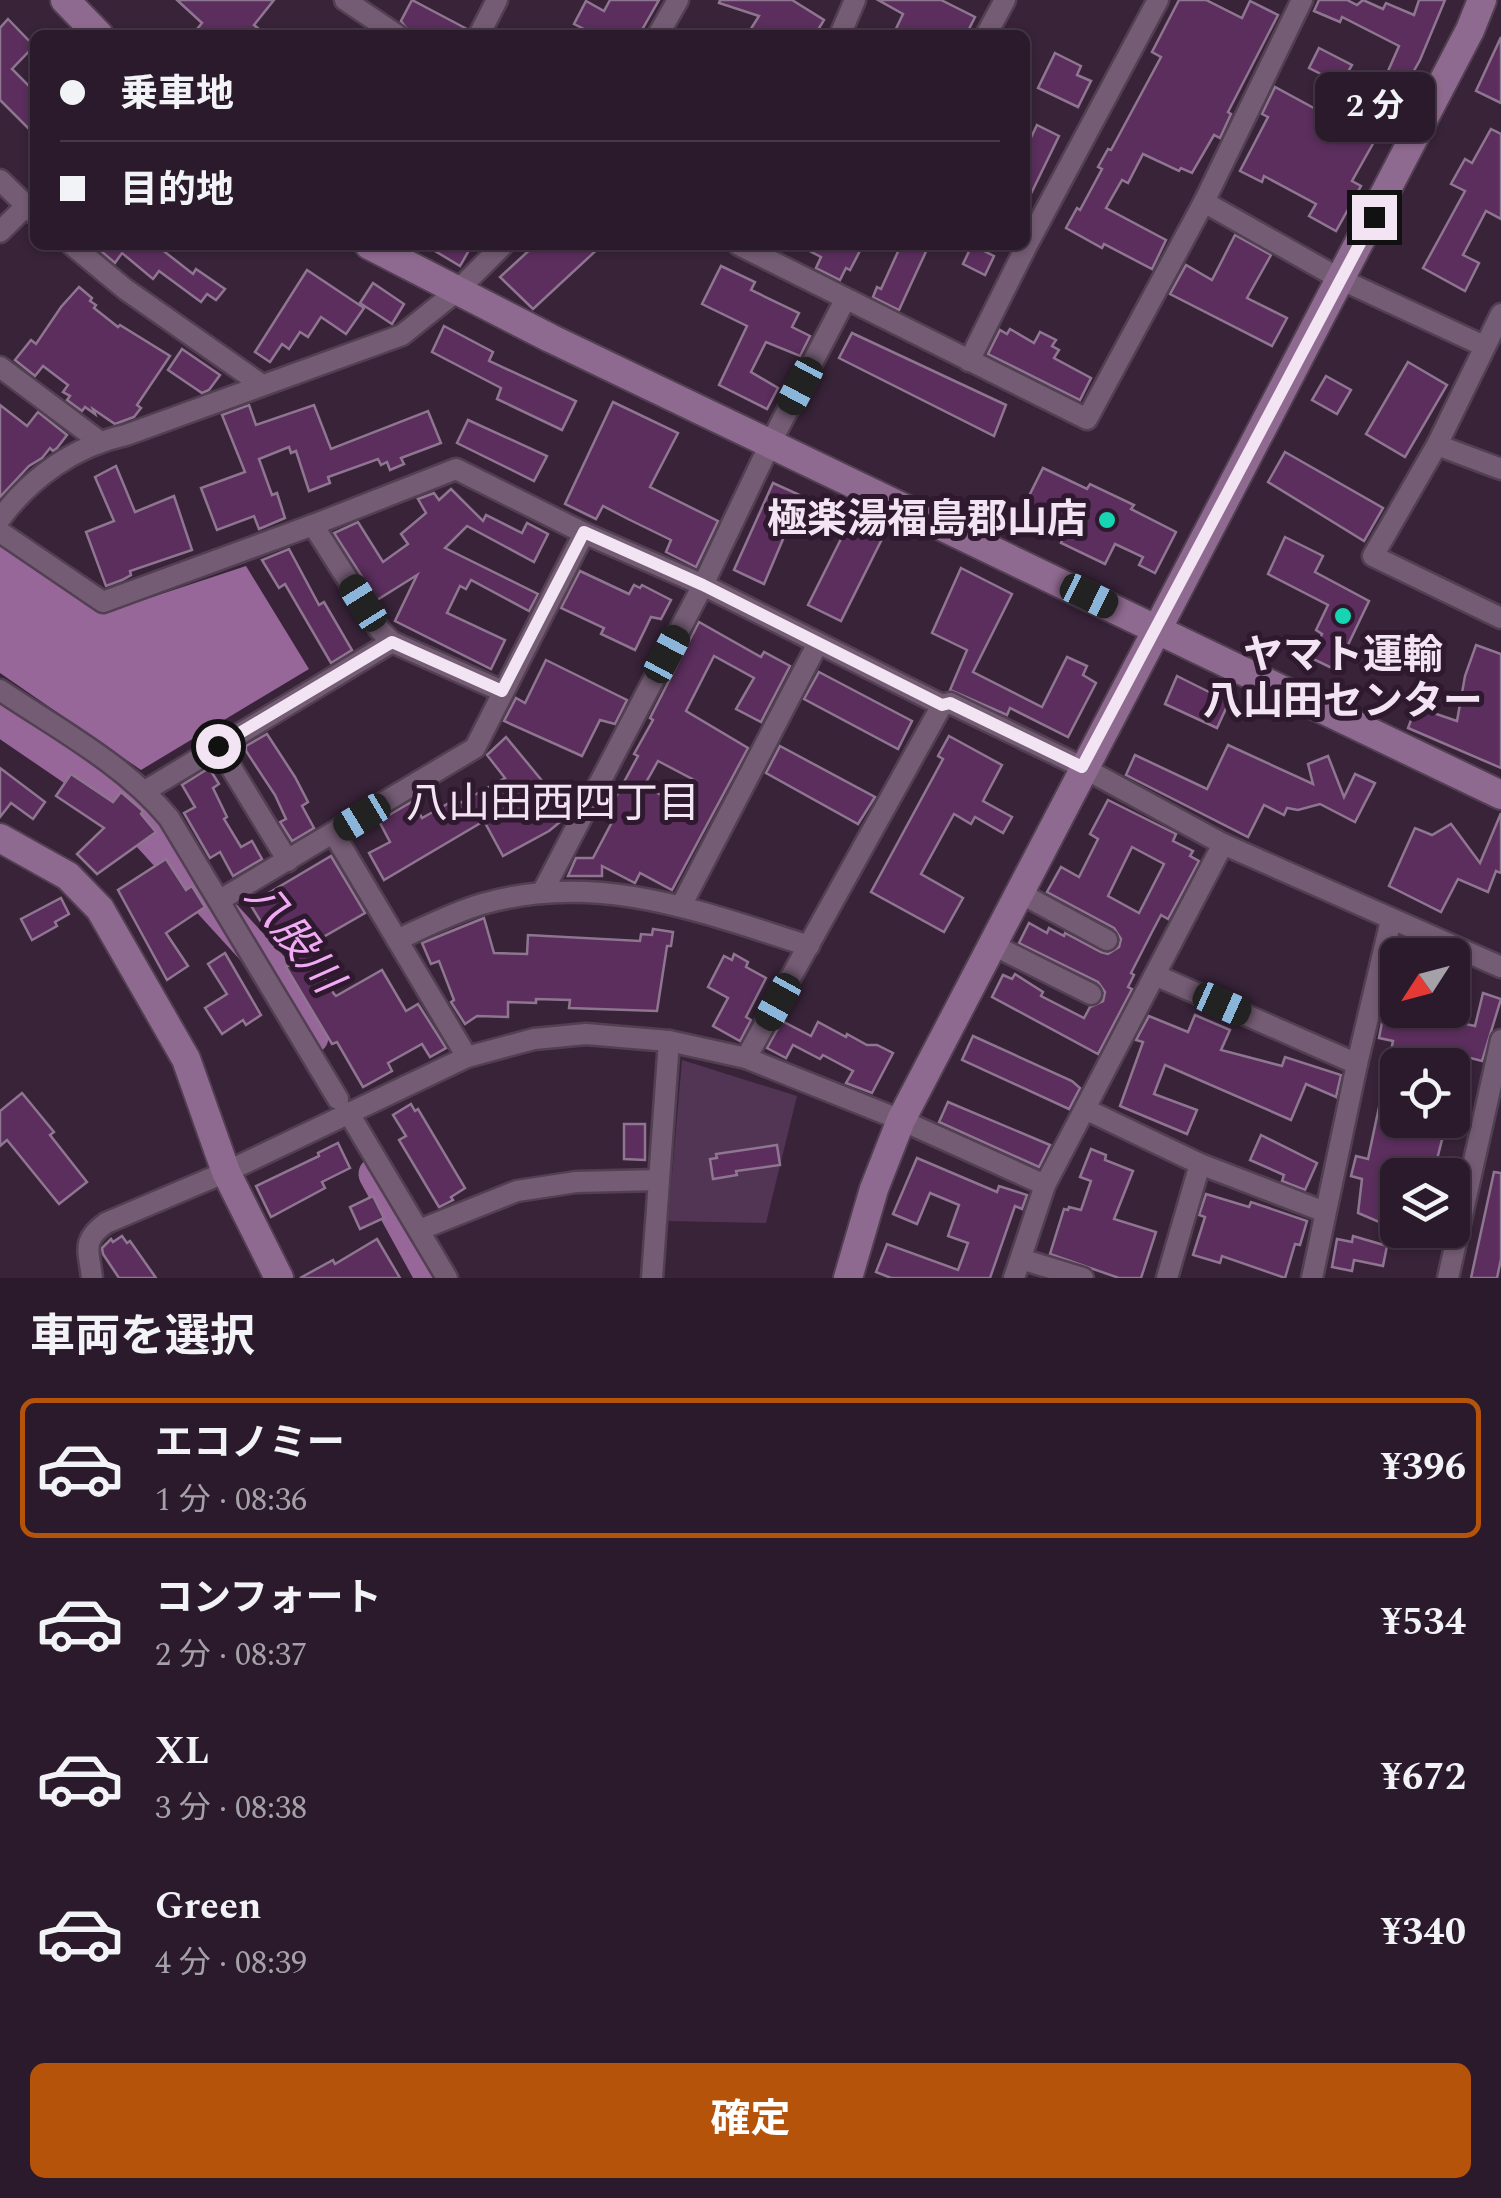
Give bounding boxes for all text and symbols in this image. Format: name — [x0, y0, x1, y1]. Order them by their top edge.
text: 乗車地 — [120, 66, 234, 124]
callout: 2 分 — [1314, 72, 1434, 142]
text: 2 分 — [1346, 82, 1404, 131]
text: 目的地 — [120, 162, 234, 220]
route end — [1352, 195, 1397, 240]
car — [773, 352, 827, 420]
place label: 極楽湯福島郡山店 — [767, 490, 1087, 551]
marker: 極楽湯福島郡山店 — [1096, 509, 1118, 531]
car — [1055, 569, 1123, 623]
car — [334, 570, 392, 636]
marker: ヤマト運輸 八山田センター — [1332, 605, 1354, 627]
car — [640, 620, 694, 688]
place label: ヤマト運輸 八山田センター — [1203, 626, 1483, 733]
route start — [196, 724, 241, 769]
district label: 八山田西四丁目 — [406, 773, 700, 836]
car — [329, 789, 395, 845]
water label: 八股川 — [229, 869, 359, 1010]
north arrow — [1380, 938, 1470, 1028]
map controls — [1380, 938, 1470, 1248]
car — [750, 968, 806, 1036]
car — [1188, 978, 1256, 1030]
button: locate — [1380, 1048, 1470, 1138]
button: layers — [1380, 1158, 1470, 1248]
text: 車両を選択 — [30, 1303, 255, 1372]
text: エコノミー — [155, 1415, 345, 1473]
icon: car — [35, 1423, 125, 1513]
text: ¥396 — [1381, 1439, 1466, 1497]
text: 1 分 · 08:36 — [155, 1476, 307, 1525]
text: コンフォート — [155, 1570, 382, 1628]
icon: car — [35, 1578, 125, 1668]
text: ¥534 — [1381, 1594, 1466, 1652]
text: 2 分 · 08:37 — [155, 1631, 307, 1680]
text: XL — [155, 1723, 209, 1781]
icon: car — [35, 1733, 125, 1823]
text: ¥672 — [1381, 1749, 1466, 1807]
text: 3 分 · 08:38 — [155, 1784, 307, 1833]
text: Green — [155, 1878, 262, 1936]
icon: car — [35, 1888, 125, 1978]
text: ¥340 — [1381, 1904, 1466, 1962]
text: 4 分 · 08:39 — [155, 1939, 307, 1988]
button: 確定 — [30, 2063, 1471, 2178]

